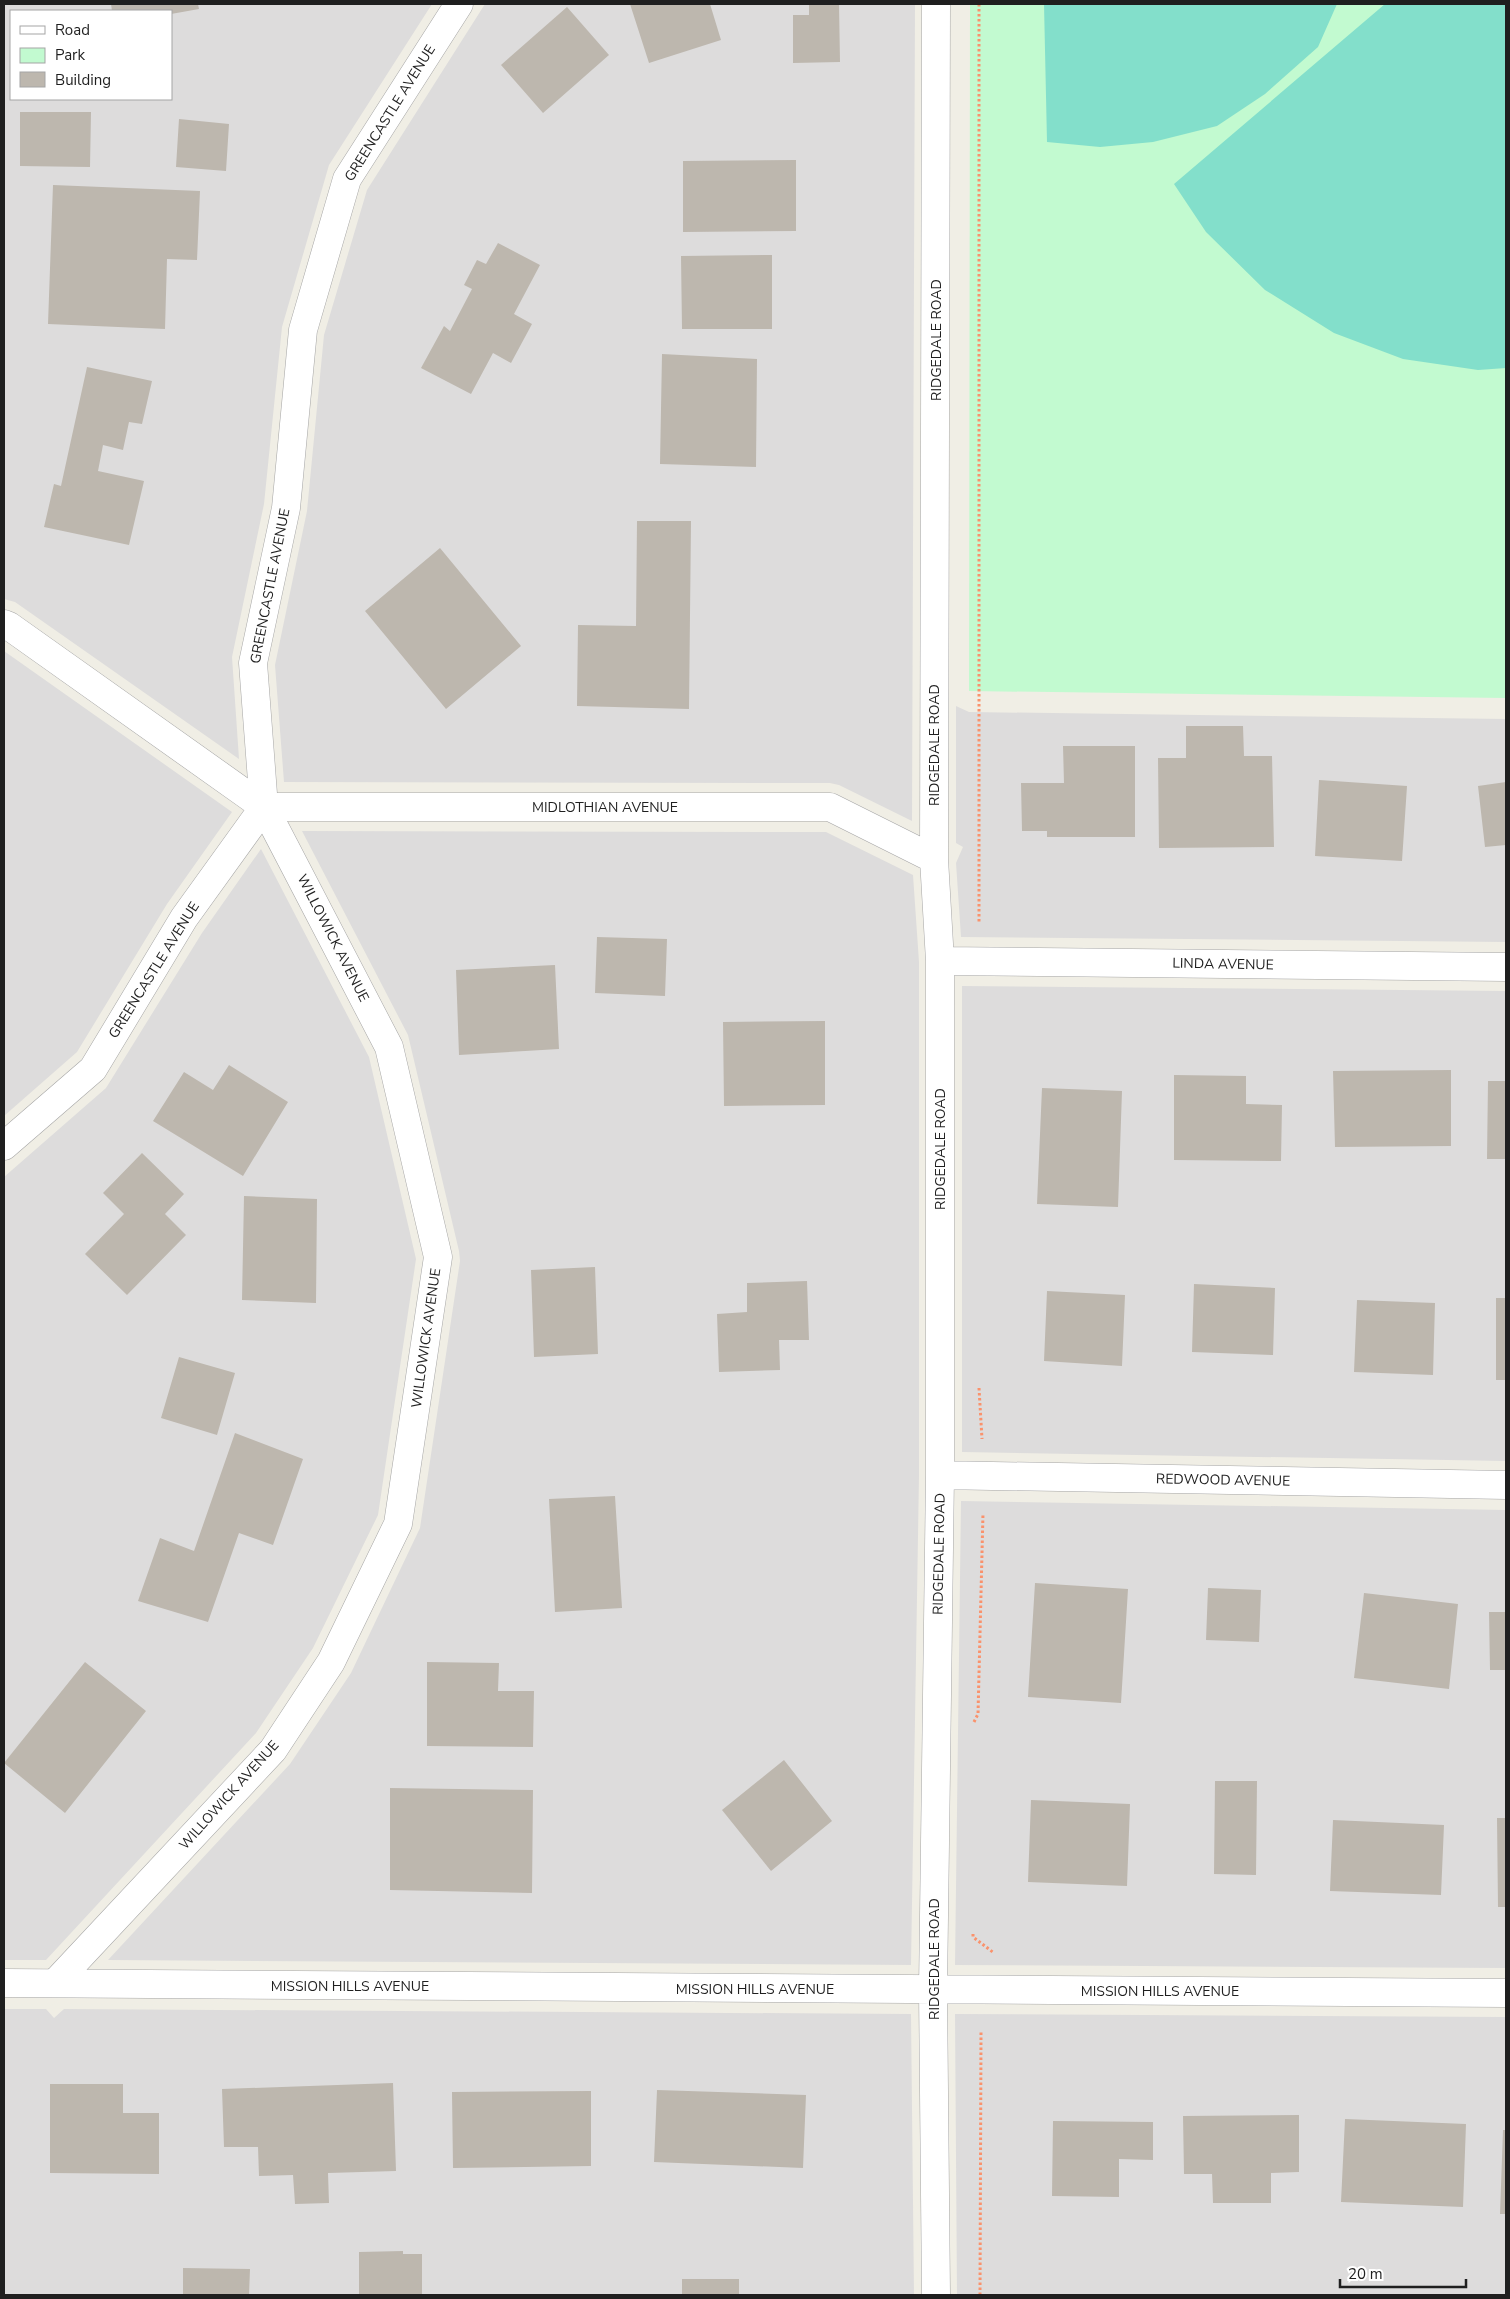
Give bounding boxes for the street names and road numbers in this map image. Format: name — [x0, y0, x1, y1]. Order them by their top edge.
street label: GREENCASTLE AVENUE — [340, 41, 440, 185]
street label: RIDGEDALE ROAD — [927, 279, 946, 401]
street label: GREENCASTLE AVENUE — [246, 507, 294, 665]
street label: RIDGEDALE ROAD — [925, 684, 944, 806]
street label: MIDLOTHIAN AVENUE — [532, 798, 678, 817]
street label: WILLOWICK AVENUE — [293, 871, 373, 1005]
street label: GREENCASTLE AVENUE — [104, 898, 204, 1042]
street label: LINDA AVENUE — [1172, 954, 1274, 974]
street label: RIDGEDALE ROAD — [931, 1088, 950, 1210]
street label: WILLOWICK AVENUE — [407, 1267, 445, 1409]
street label: REDWOOD AVENUE — [1156, 1469, 1290, 1491]
street label: RIDGEDALE ROAD — [928, 1493, 950, 1615]
street label: WILLOWICK AVENUE — [175, 1736, 283, 1854]
street label: RIDGEDALE ROAD — [925, 1898, 944, 2020]
street label: MISSION HILLS AVENUE — [271, 1977, 429, 1996]
street label: MISSION HILLS AVENUE — [676, 1980, 834, 1999]
street label: MISSION HILLS AVENUE — [1081, 1982, 1239, 2001]

